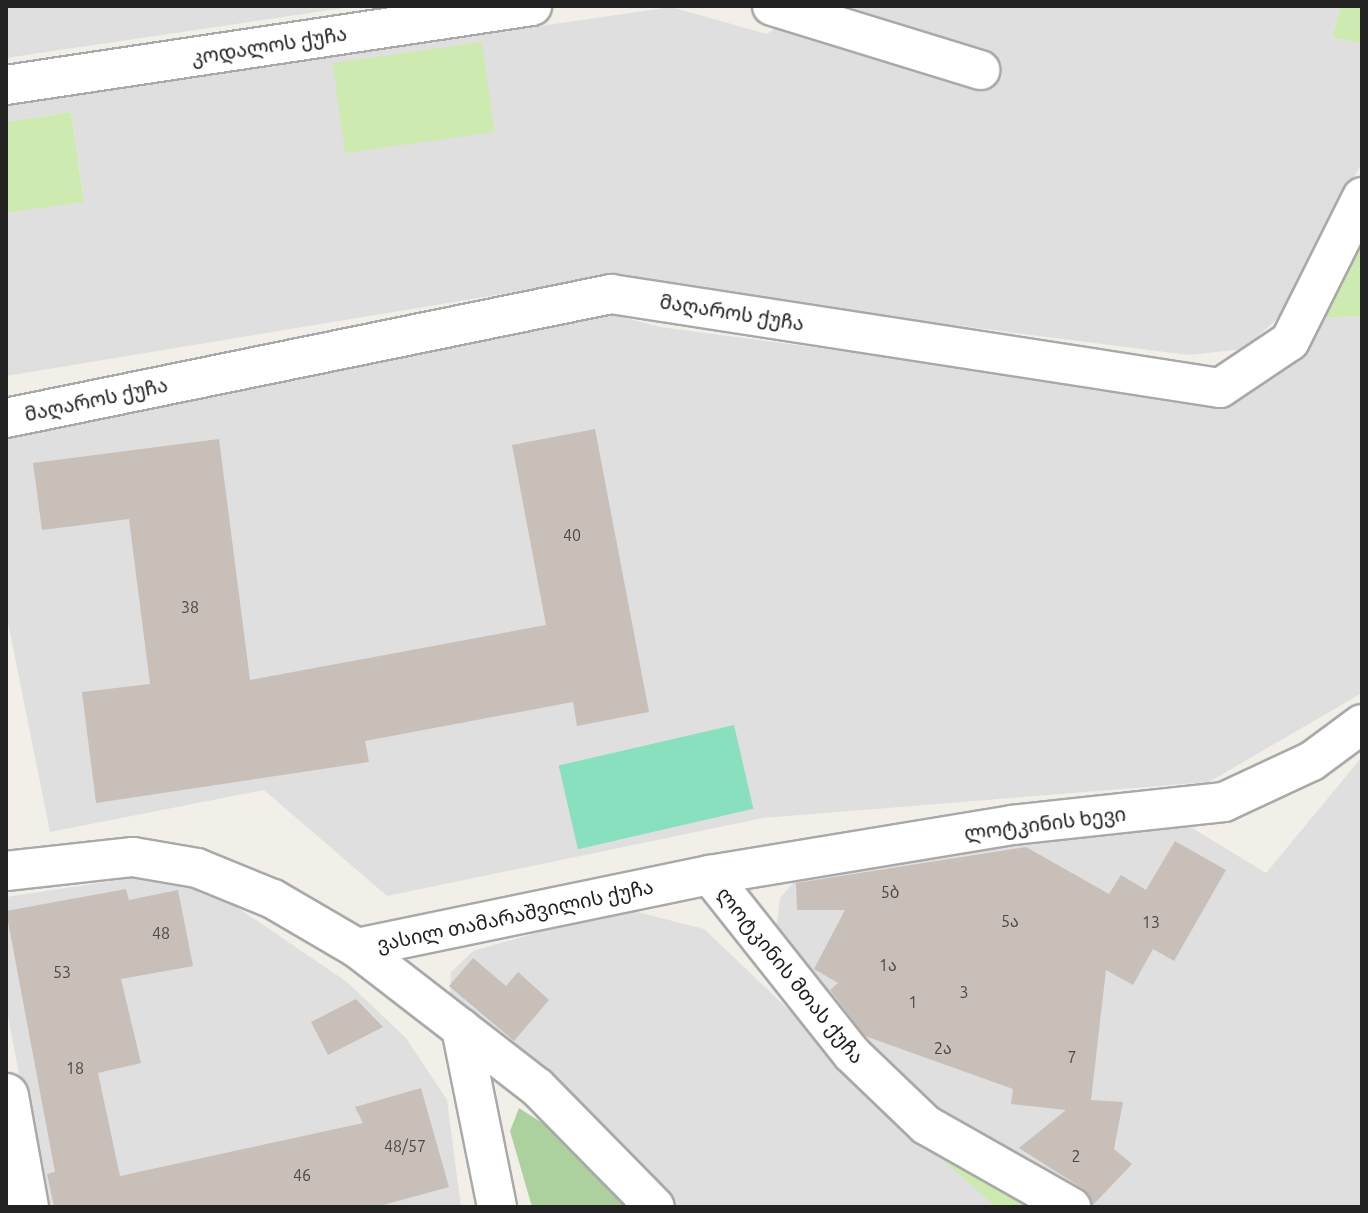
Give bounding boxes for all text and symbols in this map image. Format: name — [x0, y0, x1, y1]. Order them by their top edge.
street label: კოდალოს ქუჩა — [189, 21, 349, 69]
street label: მაღაროს ქუჩა — [658, 289, 806, 335]
street label: მაღაროს ქუჩა — [22, 372, 170, 426]
house number: 40 — [563, 525, 581, 545]
house number: 38 — [181, 597, 199, 617]
street label: ლოტკინის ხევი — [963, 801, 1127, 845]
street label: ვასილ თამარაშვილის ქუჩა — [375, 874, 655, 956]
street label: ლოტკინის მთას ქუჩა — [712, 882, 870, 1068]
house number: 5ბ — [881, 882, 899, 902]
house number: 5ა — [1001, 911, 1019, 931]
house number: 13 — [1142, 912, 1160, 932]
house number: 48 — [152, 923, 170, 943]
house number: 1ა — [879, 955, 897, 975]
house number: 53 — [53, 962, 71, 982]
house number: 3 — [959, 982, 969, 1002]
house number: 1 — [908, 992, 918, 1012]
house number: 2ა — [934, 1038, 952, 1058]
house number: 7 — [1067, 1047, 1077, 1067]
house number: 18 — [66, 1058, 84, 1078]
house number: 48/57 — [384, 1136, 426, 1156]
house number: 2 — [1071, 1146, 1081, 1166]
house number: 46 — [293, 1165, 311, 1185]

